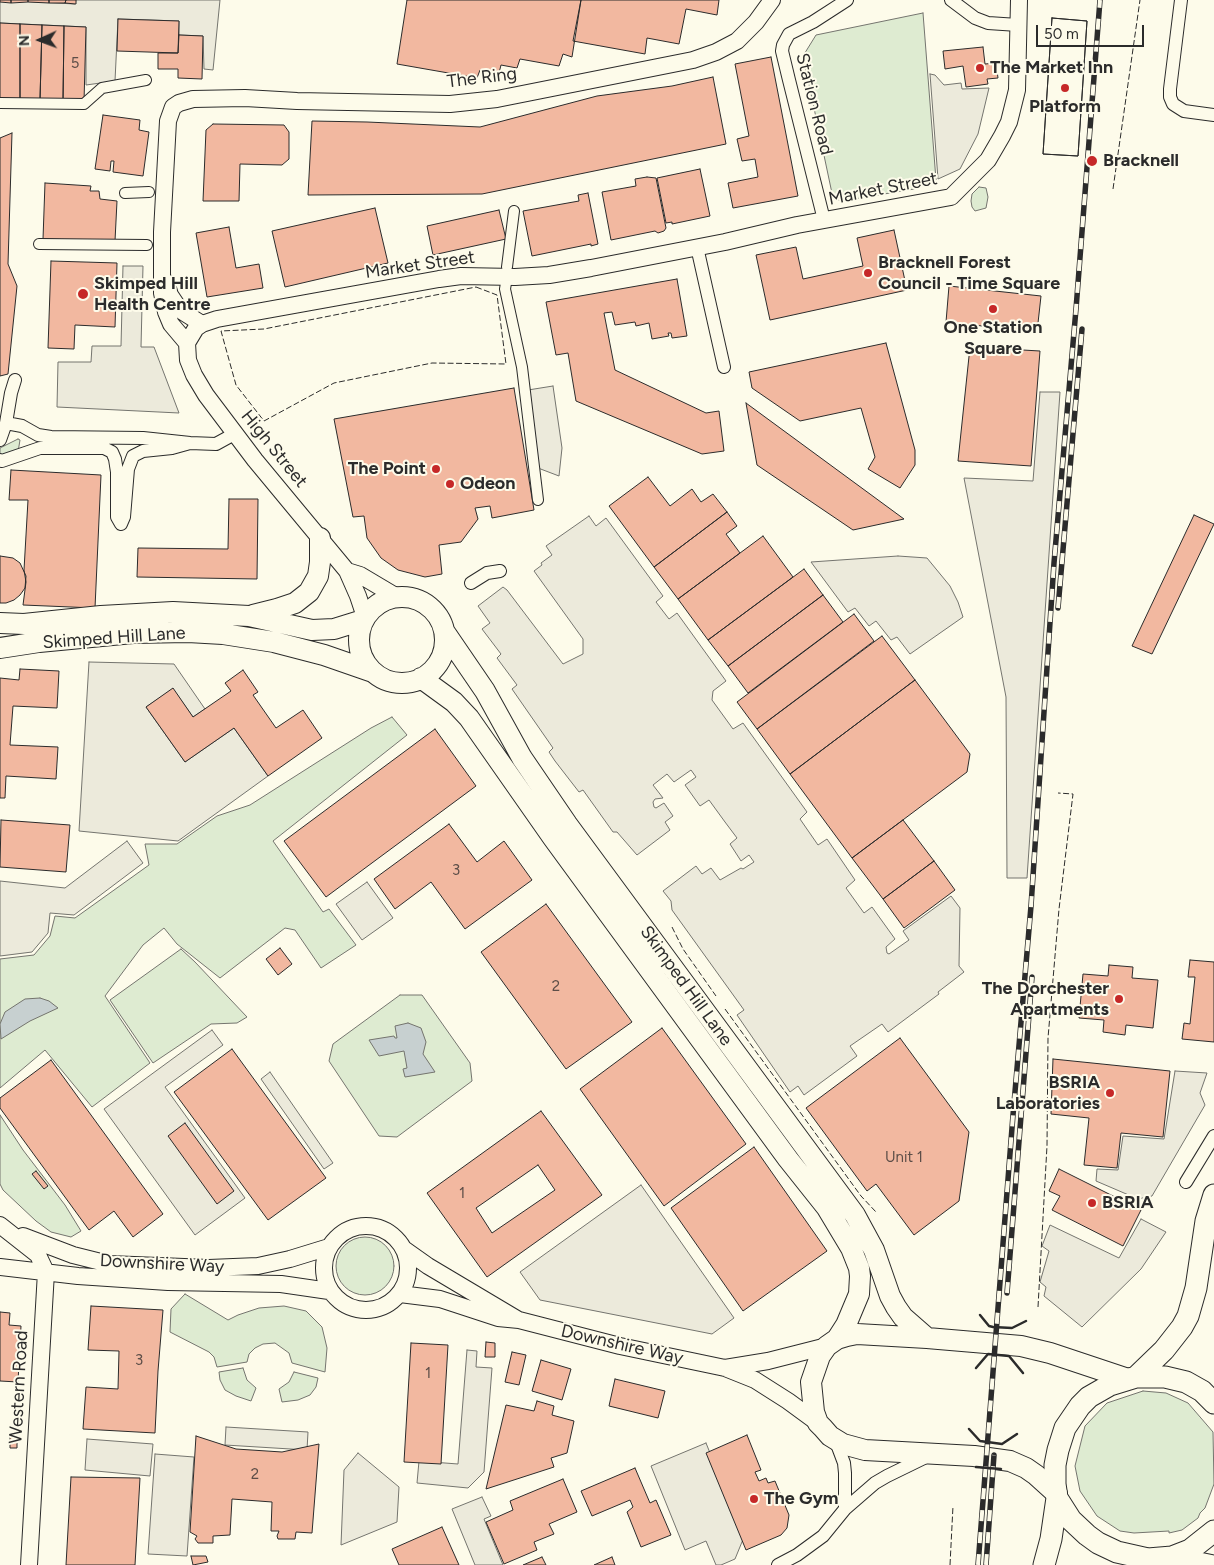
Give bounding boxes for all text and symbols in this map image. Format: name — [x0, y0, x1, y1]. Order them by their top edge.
north arrow — [15, 15, 65, 65]
scale bar — [1039, 15, 1146, 47]
text: 50 m — [1044, 25, 1079, 43]
text: N — [16, 35, 33, 46]
street label: Station Road — [791, 51, 837, 157]
house number: 5 — [71, 55, 79, 73]
place label: The Market Inn — [990, 57, 1113, 79]
marker: The Market Inn — [974, 62, 986, 74]
street label: The Ring — [446, 63, 518, 93]
marker: Platform — [1059, 82, 1071, 94]
place label: Platform — [1029, 96, 1101, 118]
place label: Bracknell — [1103, 150, 1179, 172]
marker: Bracknell — [1085, 154, 1099, 168]
street label: Market Street — [827, 168, 939, 210]
street label: Market Street — [364, 247, 476, 283]
place label: Bracknell Forest Council - Time Square — [878, 252, 1060, 294]
marker: Bracknell Forest Council - Time Square — [862, 267, 874, 279]
place label: Skimped Hill Health Centre — [94, 273, 211, 316]
marker: Skimped Hill Health Centre — [76, 287, 90, 301]
marker: One Station Square — [987, 303, 999, 315]
place label: One Station Square — [944, 317, 1042, 359]
street label: High Street — [236, 406, 312, 492]
place label: The Point — [348, 458, 426, 480]
marker: The Point — [430, 463, 442, 475]
place label: Odeon — [460, 473, 516, 495]
marker: Odeon — [444, 478, 456, 490]
street label: Skimped Hill Lane — [42, 622, 186, 654]
house number: 3 — [452, 862, 460, 880]
street label: Skimped Hill Lane — [635, 922, 737, 1050]
house number: 2 — [552, 978, 560, 996]
place label: The Dorchester Apartments — [982, 978, 1109, 1021]
marker: The Dorchester Apartments — [1113, 993, 1125, 1005]
place label: BSRIA Laboratories — [996, 1072, 1100, 1114]
marker: BSRIA Laboratories — [1104, 1087, 1116, 1099]
house number: Unit 1 — [885, 1149, 923, 1167]
house number: 1 — [459, 1185, 465, 1203]
place label: BSRIA — [1102, 1192, 1154, 1214]
marker: BSRIA — [1086, 1197, 1098, 1209]
street label: Downshire Way — [99, 1250, 225, 1278]
street label: Downshire Way — [559, 1320, 685, 1370]
street label: Western Road — [5, 1330, 33, 1444]
house number: 3 — [135, 1352, 143, 1370]
house number: 1 — [425, 1365, 431, 1383]
house number: 2 — [251, 1466, 259, 1484]
place label: The Gym — [764, 1488, 838, 1510]
marker: The Gym — [748, 1493, 760, 1505]

